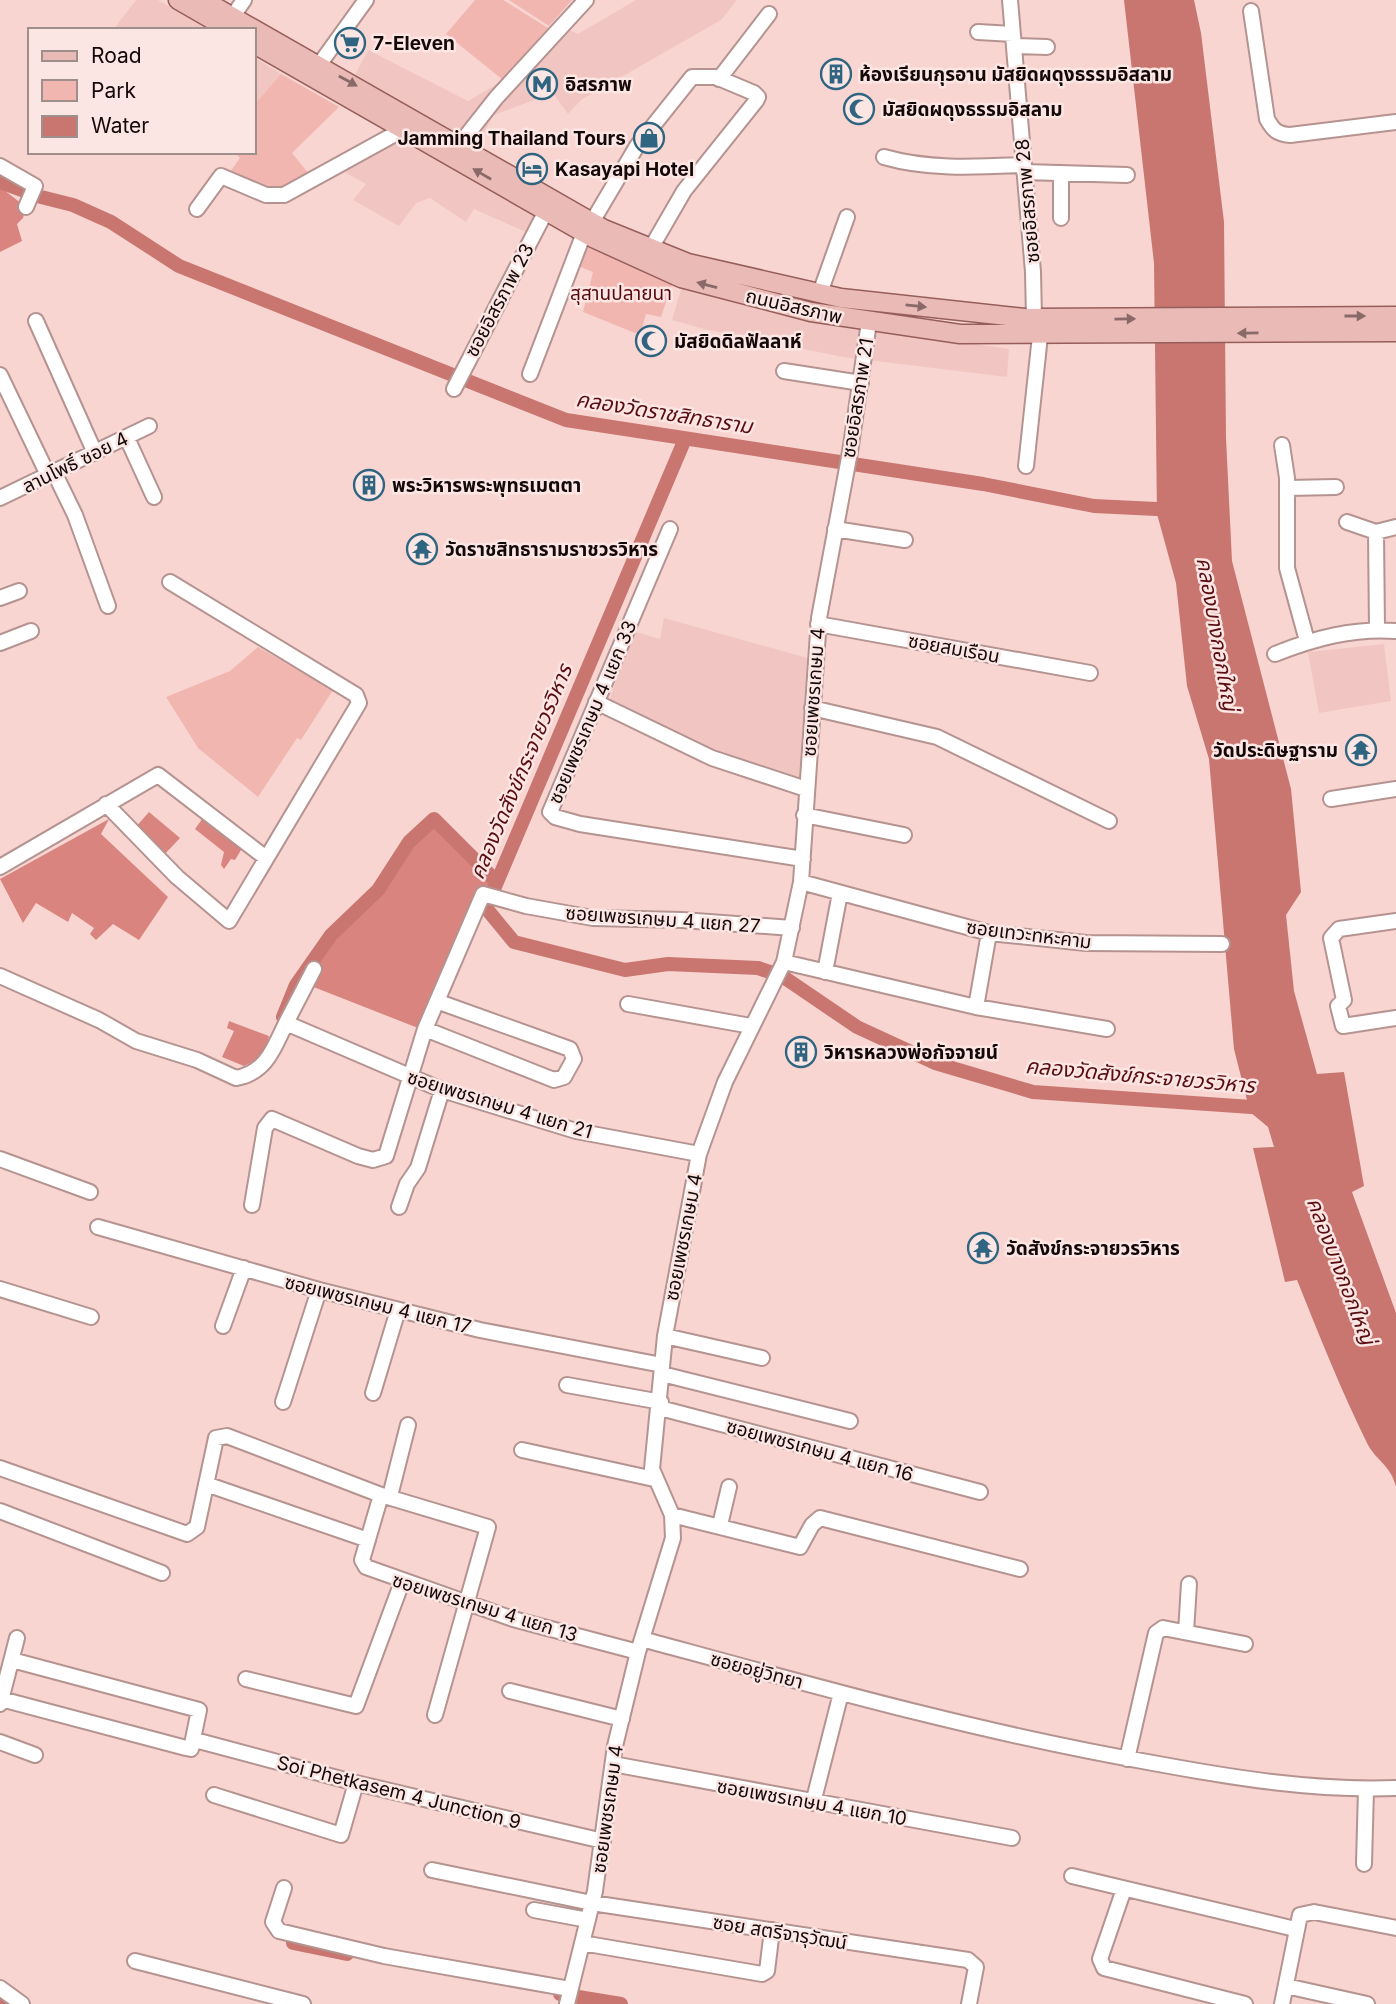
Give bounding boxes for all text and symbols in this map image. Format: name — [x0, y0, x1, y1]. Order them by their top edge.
supermarket icon: 7-Eleven — [333, 26, 367, 60]
legend — [28, 28, 256, 154]
place label: 7-Eleven — [373, 32, 455, 55]
text: Road — [91, 43, 142, 68]
building icon: ห้องเรียนกุรอาน มัสยิดผดุงธรรมอิสลาม — [819, 57, 853, 91]
place label: ห้องเรียนกุรอาน มัสยิดผดุงธรรมอิสลาม — [859, 63, 1172, 86]
metro station icon: อิสรภาพ — [525, 67, 559, 101]
place label: อิสรภาพ — [565, 73, 632, 96]
one-way arrow — [338, 75, 358, 87]
text: Park — [91, 78, 136, 103]
mosque icon: มัสยิดผดุงธรรมอิสลาม — [842, 92, 876, 126]
place label: มัสยิดผดุงธรรมอิสลาม — [882, 98, 1063, 121]
text: Water — [91, 113, 149, 138]
shop icon: Jamming Thailand Tours — [632, 121, 666, 155]
place label: Jamming Thailand Tours — [397, 127, 626, 150]
street label: ซอยอิสรภาพ 28 — [1011, 138, 1044, 264]
hotel icon: Kasayapi Hotel — [515, 152, 549, 186]
place label: Kasayapi Hotel — [555, 158, 694, 181]
one-way arrow — [472, 168, 491, 180]
street label: ซอยอิสรภาพ 23 — [460, 240, 539, 361]
one-way arrow — [696, 279, 717, 289]
park label: สุสานปลายนา — [570, 282, 672, 305]
street label: ถนนอิสรภาพ — [743, 284, 844, 329]
one-way arrow — [905, 301, 927, 312]
one-way arrow — [1344, 310, 1366, 321]
one-way arrow — [1114, 313, 1136, 324]
mosque icon: มัสยิดดิลฟัลลาห์ — [634, 324, 668, 358]
one-way arrow — [1236, 327, 1258, 339]
place label: มัสยิดดิลฟัลลาห์ — [674, 330, 802, 353]
street label: ซอยอิสรภาพ 21 — [837, 337, 878, 460]
water label: คลองวัดราชสิทธาราม — [574, 386, 756, 439]
street label: ลานโพธิ์ ซอย 4 — [19, 427, 132, 498]
building icon: พระวิหารพระพุทธเมตตา — [352, 468, 386, 502]
place label: พระวิหารพระพุทธเมตตา — [392, 474, 581, 497]
temple icon: วัดราชสิทธารามราชวรวิหาร — [405, 532, 439, 566]
place label: วัดราชสิทธารามราชวรวิหาร — [445, 538, 658, 561]
water label: คลองบางกอกใหญ่ — [1192, 555, 1244, 716]
street label: ซอยเพชรเกษม 4 แยก 33 — [543, 617, 641, 807]
street label: ซอยเพชรเกษม 4 — [798, 627, 829, 757]
street label: ซอยสมเรือน — [906, 629, 1001, 668]
water label: คลองวัดสังข์กระจายวรวิหาร — [464, 659, 578, 883]
temple icon: วัดประดิษฐาราม — [1344, 733, 1378, 767]
place label: วัดประดิษฐาราม — [1213, 739, 1338, 762]
street label: ซอยเพชรเกษม 4 แยก 27 — [565, 901, 761, 938]
street label: ซอยเทวะทหะคาม — [965, 915, 1093, 954]
building icon: วิหารหลวงพ่อกัจจายน์ — [784, 1035, 818, 1069]
place label: วิหารหลวงพ่อกัจจายน์ — [823, 1041, 998, 1064]
water label: คลองวัดสังข์กระจายวรวิหาร — [1024, 1053, 1258, 1098]
street label: ซอยเพชรเกษม 4 แยก 21 — [405, 1065, 595, 1144]
street label: ซอยเพชรเกษม 4 — [660, 1171, 707, 1303]
water label: คลองบางกอกใหญ่ — [1302, 1194, 1382, 1351]
temple icon: วัดสังข์กระจายวรวิหาร — [966, 1231, 1000, 1265]
place label: วัดสังข์กระจายวรวิหาร — [1006, 1237, 1180, 1260]
street label: ซอยเพชรเกษม 4 แยก 17 — [282, 1270, 474, 1339]
street label: ซอยเพชรเกษม 4 แยก 16 — [724, 1414, 916, 1487]
street label: ซอยเพชรเกษม 4 แยก 13 — [389, 1568, 580, 1647]
street label: ซอยอยู่วิทยา — [708, 1647, 806, 1695]
street label: ซอยเพชรเกษม 4 — [587, 1743, 628, 1875]
street label: Soi Phetkasem 4 Junction 9 — [274, 1751, 523, 1834]
street label: ซอยเพชรเกษม 4 แยก 10 — [715, 1774, 909, 1831]
street label: ซอย สตรีจารุวัฒน์ — [711, 1911, 849, 1954]

